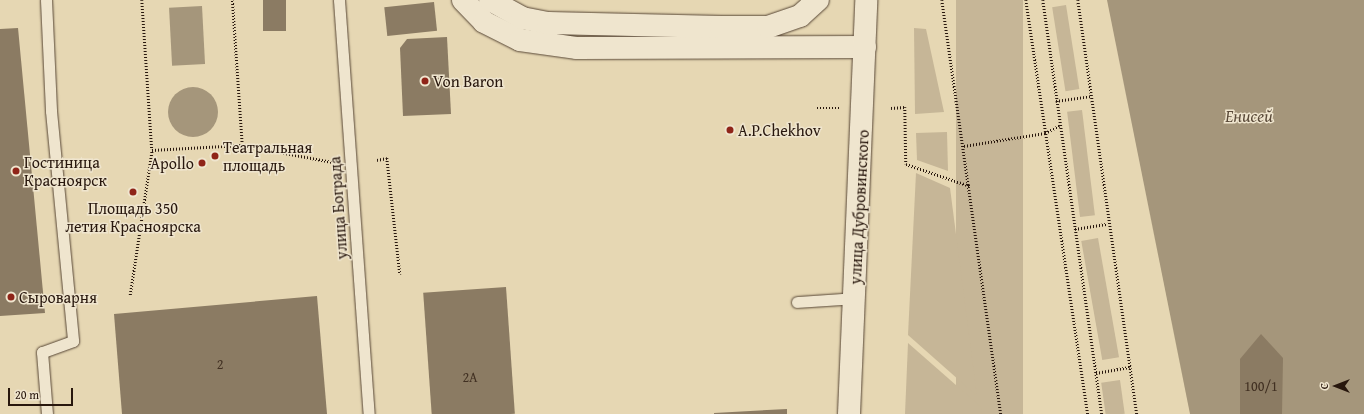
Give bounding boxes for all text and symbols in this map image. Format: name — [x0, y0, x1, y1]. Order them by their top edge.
place label: Von Baron — [433, 71, 503, 91]
marker: Von Baron — [420, 76, 430, 86]
water label: Енисей — [1225, 106, 1273, 126]
place label: A.P.Chekhov — [738, 120, 821, 140]
marker: A.P.Chekhov — [725, 125, 735, 135]
street label: улица Дубровинского — [845, 129, 873, 285]
place label: Театральная площадь — [223, 137, 312, 175]
marker: Театральная площадь — [210, 151, 220, 161]
place label: Гостиница Красноярск — [24, 152, 107, 190]
place label: Apollo — [150, 153, 194, 173]
street label: улица Бограда — [325, 156, 351, 260]
marker: Apollo — [197, 158, 207, 168]
marker: Гостиница Красноярск — [11, 166, 21, 176]
marker: Площадь 350 летия Красноярска — [128, 187, 138, 197]
place label: Площадь 350 летия Красноярска — [65, 198, 201, 236]
place label: Сыроварня — [19, 287, 97, 307]
marker: Сыроварня — [6, 292, 16, 302]
house number: 2 — [217, 356, 223, 372]
north arrow — [1316, 366, 1356, 406]
house number: 2А — [462, 369, 478, 385]
house number: 100/1 — [1244, 378, 1278, 394]
scale bar — [10, 380, 75, 406]
text: С — [1316, 383, 1332, 389]
text: 20 m — [15, 386, 39, 403]

